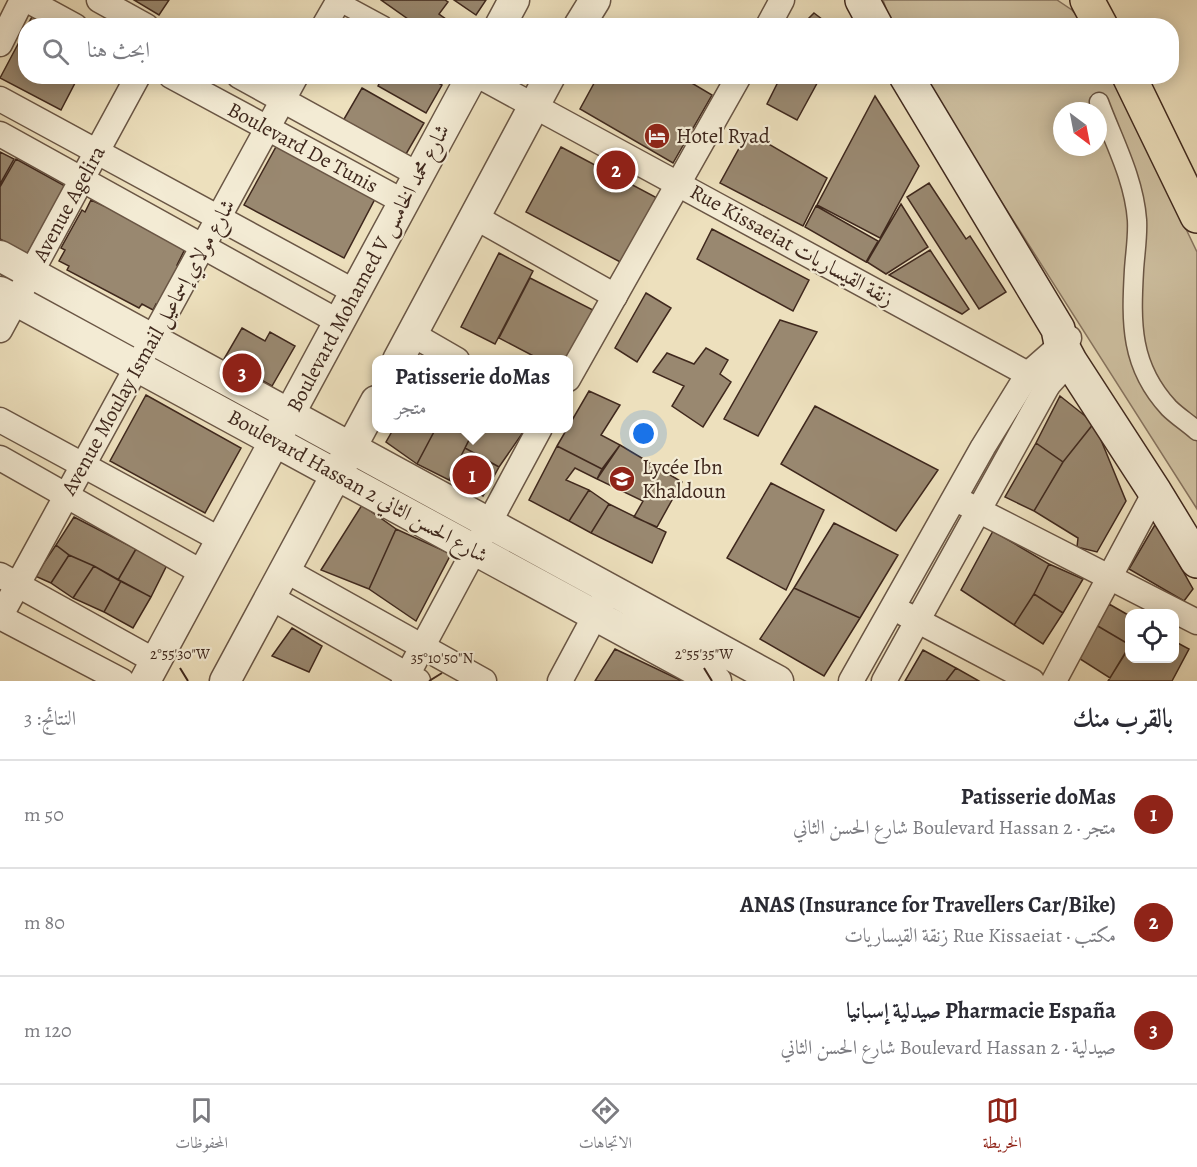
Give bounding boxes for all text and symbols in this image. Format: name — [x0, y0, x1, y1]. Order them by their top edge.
search box — [18, 18, 1179, 84]
icon: search — [39, 35, 72, 68]
text: ابحث هنا — [87, 35, 150, 65]
street label: Boulevard De Tunis — [223, 95, 383, 199]
north arrow — [1053, 102, 1107, 156]
street label: Boulevard Mohamed V شارع محمد الخامس — [280, 119, 460, 419]
hotel icon: Hotel Ryad — [642, 121, 672, 151]
place label: Hotel Ryad — [676, 122, 771, 150]
street label: Avenue Agelira — [25, 141, 112, 267]
pin: 2 — [596, 148, 636, 192]
street label: Rue Kissaeiat زنقة القيساريات — [685, 177, 899, 313]
street label: Avenue Moulay Ismail شارع مولاي إسماعيل — [54, 194, 245, 503]
pin: 3 — [222, 350, 262, 395]
popup — [372, 355, 573, 433]
text: Patisserie doMas — [395, 362, 550, 392]
text: متجر — [395, 394, 427, 421]
street label: Boulevard Hassan 2 شارع الحسن الثاني — [221, 403, 493, 573]
your location — [629, 419, 658, 448]
pin: 1 — [452, 452, 492, 498]
place label: Lycée Ibn Khaldoun — [642, 453, 726, 505]
school or university icon: Lycée Ibn Khaldoun — [607, 464, 637, 494]
map controls — [1125, 609, 1179, 663]
button: locate — [1125, 609, 1179, 663]
text: 2°55'30"W — [150, 644, 210, 664]
text: 2°55'35"W — [675, 644, 733, 664]
text: 35°10'50"N — [411, 648, 474, 668]
text: بالقرب منك — [1072, 701, 1173, 736]
text: النتائج: 3 — [24, 705, 76, 732]
text: Patisserie doMas — [961, 782, 1116, 812]
text: 50 m — [24, 801, 64, 828]
text: 1 — [1150, 801, 1157, 828]
text: متجر · Boulevard Hassan 2 شارع الحسن الثاني — [793, 814, 1116, 841]
text: ANAS (Insurance for Travellers Car/Bike) — [740, 890, 1116, 920]
text: 80 m — [24, 909, 65, 936]
text: 2 — [1149, 909, 1158, 936]
text: مكتب · Rue Kissaeiat زنقة القيساريات — [844, 922, 1116, 949]
text: Pharmacie España صيدلية إسبانيا — [846, 996, 1116, 1026]
text: 120 m — [24, 1017, 72, 1044]
text: 3 — [1149, 1017, 1158, 1044]
text: صيدلية · Boulevard Hassan 2 شارع الحسن الثاني — [780, 1034, 1116, 1061]
tab: المحفوظات — [175, 1094, 228, 1158]
tab: الاتجاهات — [579, 1094, 632, 1158]
tab: الخريطة — [983, 1094, 1022, 1158]

